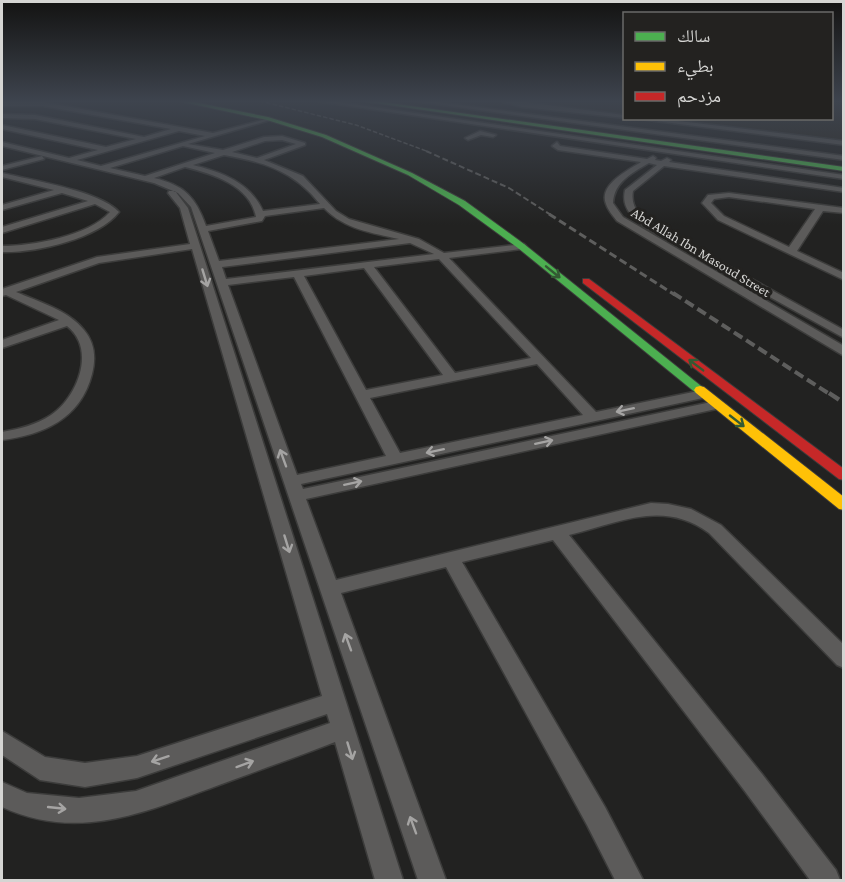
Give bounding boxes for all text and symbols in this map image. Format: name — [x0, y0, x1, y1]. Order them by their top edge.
legend — [623, 12, 833, 120]
text: سالك — [677, 26, 710, 46]
text: بطيء — [677, 56, 714, 81]
text: مزدحم — [677, 86, 721, 108]
street label: Abd Allah Ibn Masoud Street — [629, 204, 774, 300]
one-way arrow — [545, 265, 560, 279]
one-way arrow — [200, 268, 211, 287]
one-way arrow — [688, 359, 704, 372]
one-way arrow — [616, 405, 635, 417]
one-way arrow — [729, 414, 745, 427]
one-way arrow — [533, 436, 553, 447]
one-way arrow — [425, 446, 445, 457]
one-way arrow — [276, 449, 287, 468]
one-way arrow — [343, 477, 362, 488]
one-way arrow — [282, 534, 293, 553]
one-way arrow — [341, 633, 352, 651]
one-way arrow — [345, 741, 356, 760]
one-way arrow — [151, 755, 170, 766]
one-way arrow — [235, 758, 254, 769]
one-way arrow — [47, 803, 67, 814]
one-way arrow — [406, 816, 417, 835]

